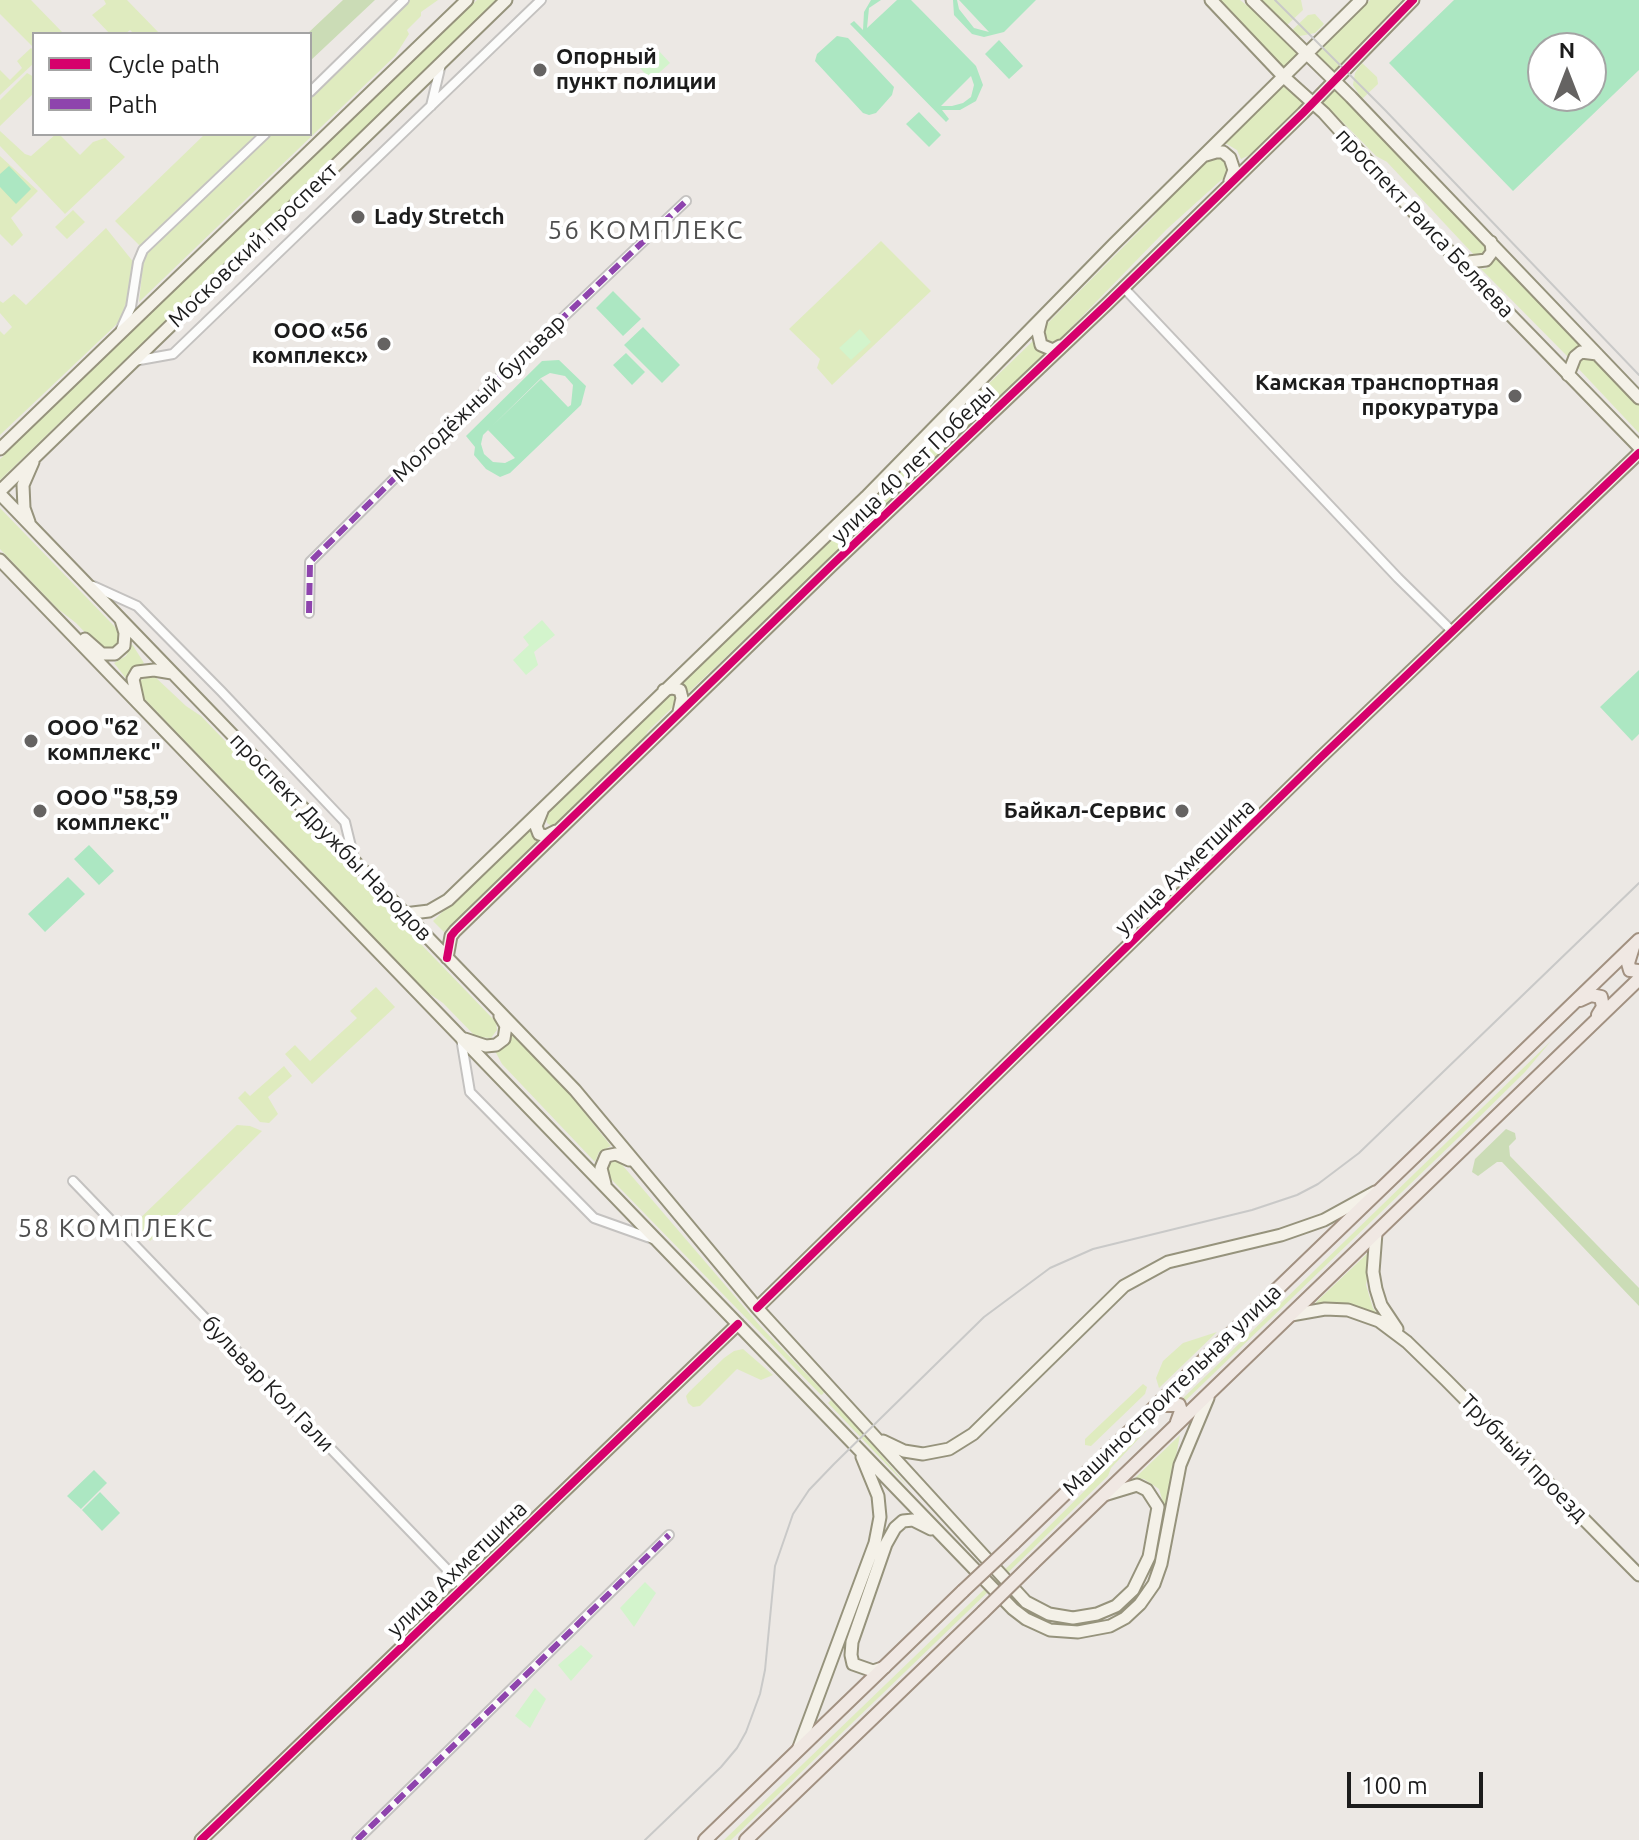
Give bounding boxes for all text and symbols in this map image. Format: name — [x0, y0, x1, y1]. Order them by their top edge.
legend — [32, 32, 312, 136]
north arrow — [1527, 32, 1607, 112]
text: N — [1559, 37, 1575, 62]
place label: Опорный пункт полиции — [556, 44, 717, 96]
text: Cycle path — [108, 51, 220, 78]
marker: Опорный пункт полиции — [531, 61, 549, 79]
text: Path — [108, 91, 158, 118]
street label: проспект Раиса Беляева — [1330, 123, 1520, 323]
street label: Московский проспект — [163, 157, 343, 333]
place label: Lady Stretch — [374, 204, 505, 230]
marker: Lady Stretch — [349, 208, 367, 226]
district label: 56 КОМПЛЕКС — [548, 214, 744, 246]
street label: Молодёжный бульвар — [387, 309, 571, 487]
place label: ООО «56 комплекс» — [252, 318, 368, 370]
marker: ООО «56 комплекс» — [375, 335, 393, 353]
place label: Камская транспортная прокуратура — [1255, 370, 1499, 422]
street label: улица 40 лет Победы — [826, 379, 1000, 549]
marker: Камская транспортная прокуратура — [1506, 387, 1524, 405]
place label: ООО "62 комплекс" — [47, 715, 161, 766]
street label: проспект Дружбы Народов — [225, 727, 437, 947]
marker: ООО "62 комплекс" — [22, 732, 40, 750]
place label: ООО "58,59 комплекс" — [56, 785, 178, 836]
street label: улица Ахметшина — [1110, 794, 1260, 940]
place label: Байкал-Сервис — [1004, 798, 1166, 824]
marker: ООО "58,59 комплекс" — [31, 802, 49, 820]
marker: Байкал-Сервис — [1173, 802, 1191, 820]
district label: 58 КОМПЛЕКС — [18, 1212, 214, 1244]
street label: Машиностроительная улица — [1057, 1279, 1287, 1501]
street label: бульвар Кол Гали — [196, 1310, 340, 1458]
street label: Трубный проезд — [1455, 1389, 1593, 1527]
street label: улица Ахметшина — [382, 1496, 532, 1642]
scale bar — [1351, 1756, 1487, 1806]
text: 100 m — [1361, 1772, 1428, 1799]

